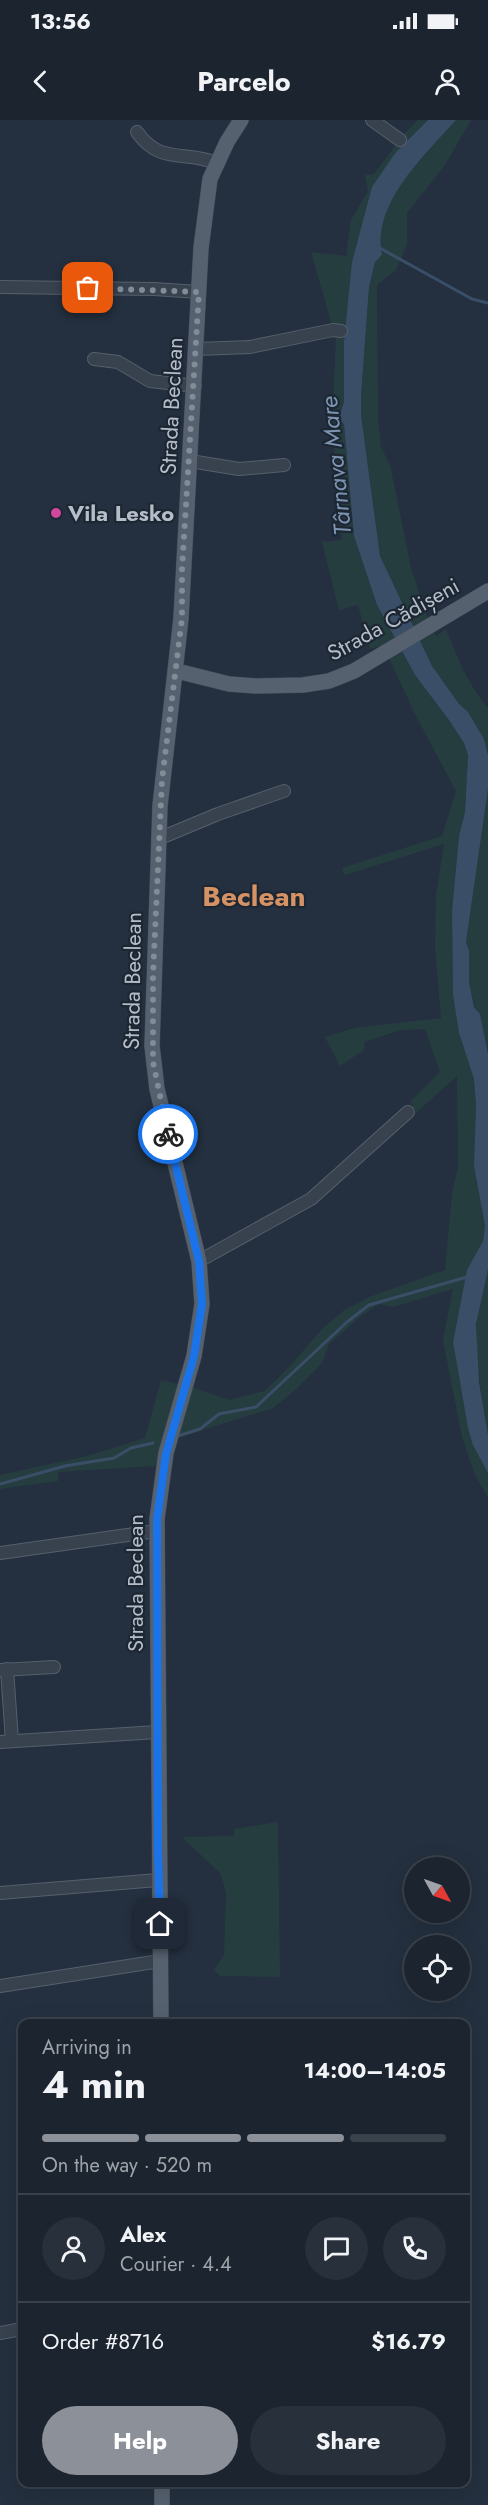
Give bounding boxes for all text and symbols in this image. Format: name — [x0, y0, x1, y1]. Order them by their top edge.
text: 13:56 — [30, 5, 91, 37]
text: Parcelo — [197, 62, 291, 101]
icon: back — [24, 65, 57, 98]
icon: person — [431, 65, 464, 98]
pin — [62, 262, 113, 313]
icon: bag — [71, 271, 104, 304]
street label: Strada Beclean — [151, 336, 191, 476]
water label: Târnava Mare — [311, 395, 360, 537]
place label: Vila Lesko — [67, 497, 174, 529]
marker: Vila Lesko — [49, 506, 63, 520]
street label: Strada Cădișeni — [321, 569, 465, 669]
district label: Beclean — [202, 876, 306, 917]
street label: Strada Beclean — [115, 912, 149, 1050]
courier — [138, 1104, 198, 1164]
icon: bike — [152, 1118, 185, 1151]
street label: Strada Beclean — [119, 1514, 151, 1652]
north arrow — [404, 1857, 470, 1923]
map controls — [404, 1857, 470, 2001]
pin — [134, 1898, 185, 1949]
icon: home — [143, 1907, 176, 1940]
button: locate — [404, 1935, 470, 2001]
text: Arriving in — [42, 2033, 132, 2062]
text: 14:00–14:05 — [304, 2054, 446, 2086]
text: 4 min — [42, 2056, 146, 2113]
text: On the way · 520 m — [42, 2151, 212, 2180]
button: person — [42, 2217, 105, 2280]
button: chat — [305, 2217, 368, 2280]
button: phone — [383, 2217, 446, 2280]
text: Alex — [120, 2218, 166, 2250]
text: Courier · 4.4 — [120, 2250, 232, 2279]
text: Order #8716 — [42, 2325, 164, 2357]
text: $16.79 — [371, 2325, 446, 2357]
button: Help — [42, 2406, 238, 2475]
button: Share — [250, 2406, 446, 2475]

